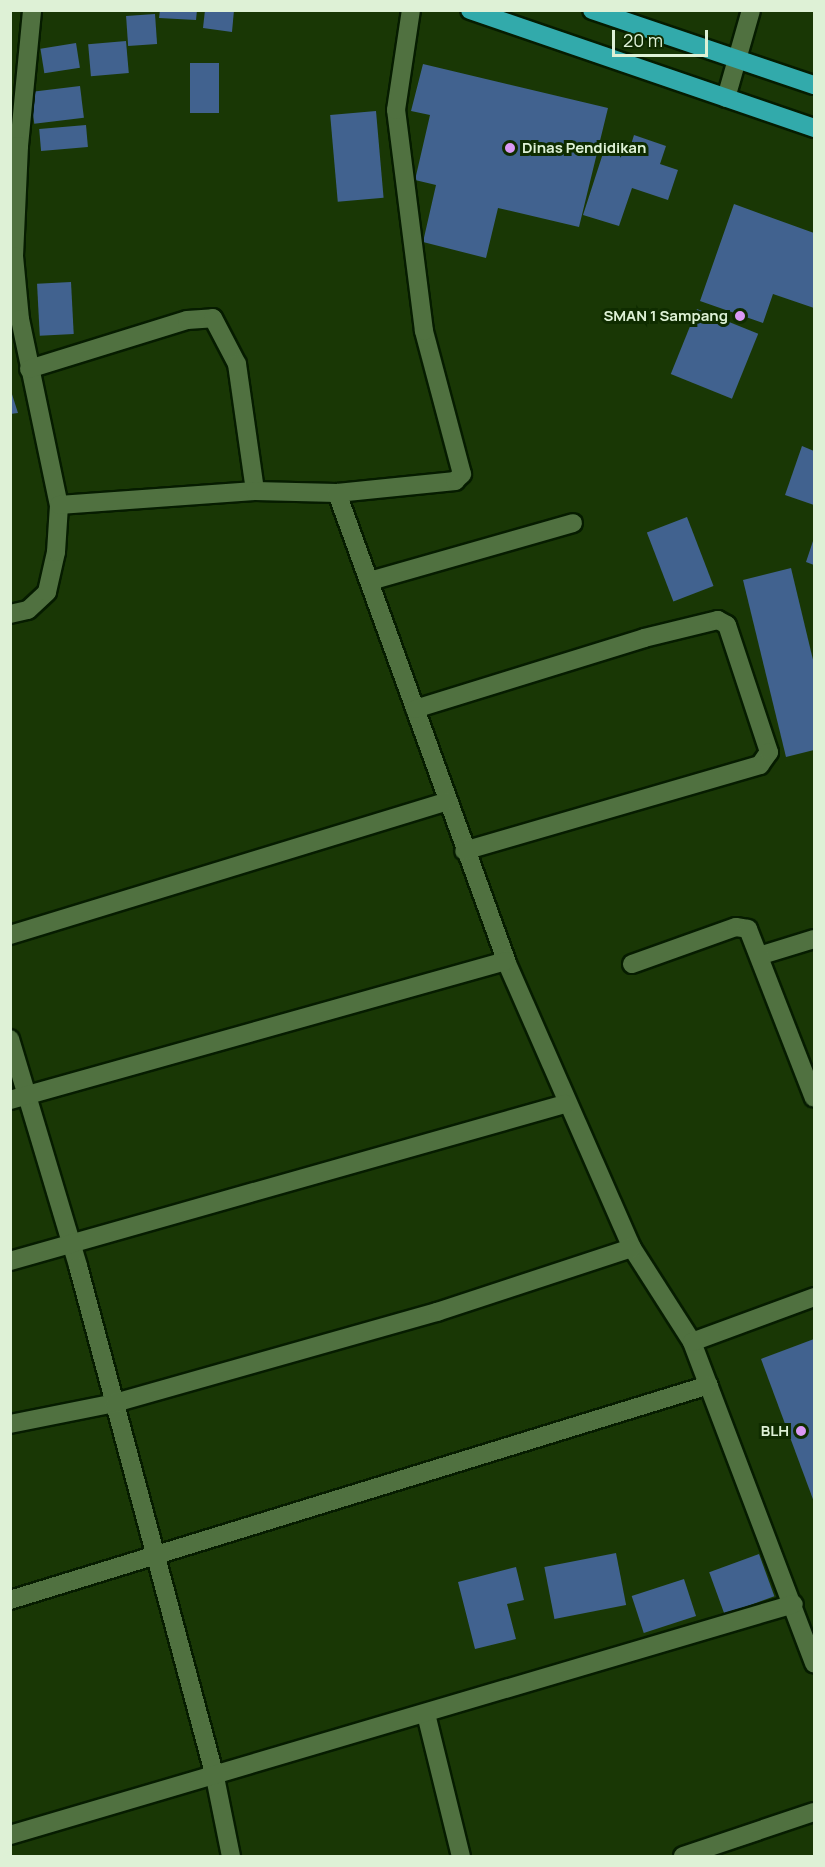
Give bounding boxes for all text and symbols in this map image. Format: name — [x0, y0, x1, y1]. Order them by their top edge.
scale bar — [615, 18, 711, 56]
text: 20 m — [623, 28, 663, 52]
place label: Dinas Pendidikan — [522, 139, 646, 157]
marker: Dinas Pendidikan — [503, 141, 517, 155]
place label: SMAN 1 Sampang — [603, 307, 728, 325]
marker: SMAN 1 Sampang — [733, 309, 747, 323]
place label: BLH — [761, 1422, 789, 1440]
marker: BLH — [794, 1424, 808, 1438]

